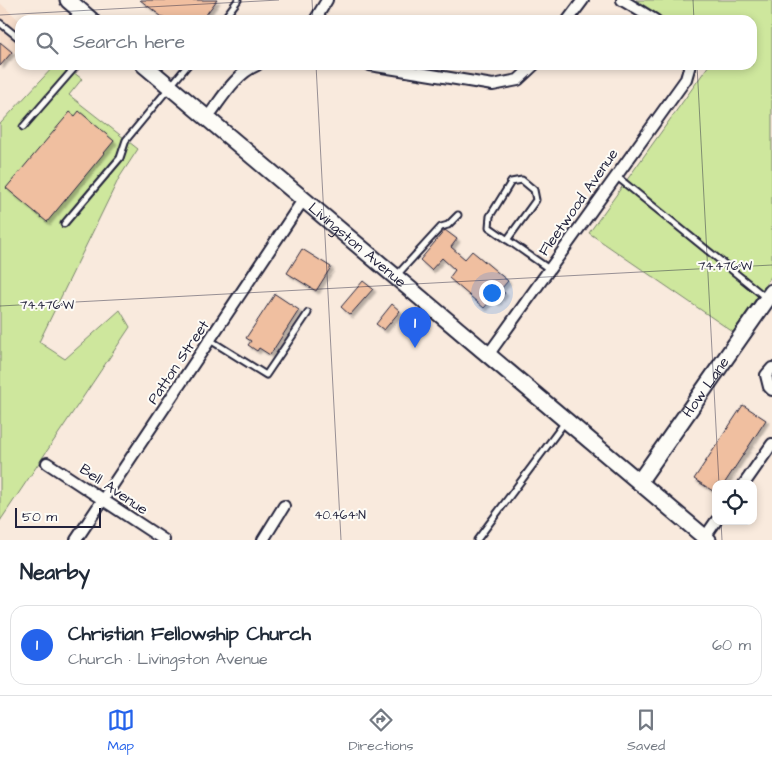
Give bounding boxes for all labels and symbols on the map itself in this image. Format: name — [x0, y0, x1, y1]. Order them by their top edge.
street label: Fleetwood Avenue — [534, 144, 623, 260]
street label: Livingston Avenue — [304, 198, 411, 293]
text: 74.476°W — [698, 258, 753, 275]
your location — [479, 280, 505, 306]
text: 74.476°W — [20, 297, 75, 314]
pin: 1 — [399, 307, 431, 348]
street label: Patton Street — [142, 316, 214, 409]
street label: How Lane — [677, 353, 734, 422]
street label: Bell Avenue — [75, 459, 152, 520]
scale bar — [15, 505, 101, 528]
text: 40.464°N — [314, 507, 366, 524]

